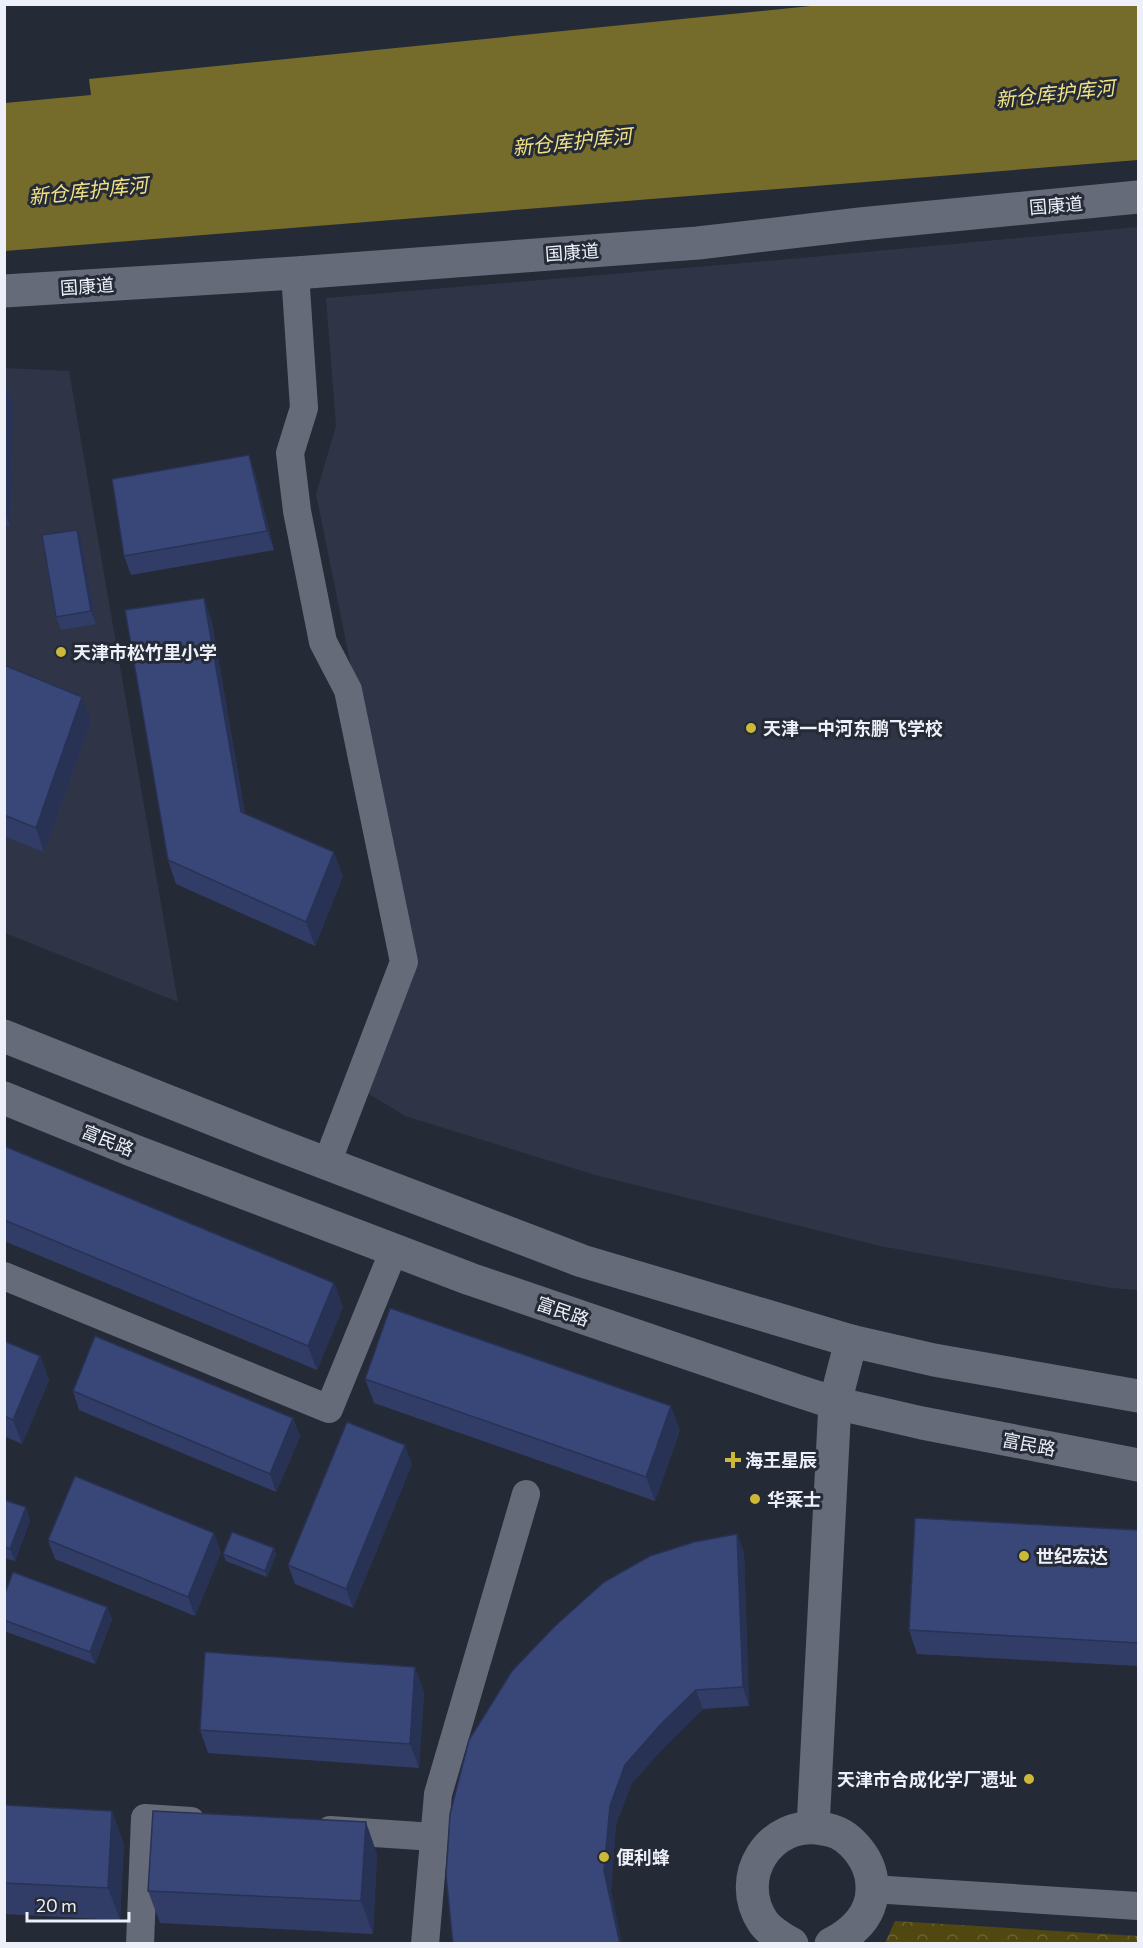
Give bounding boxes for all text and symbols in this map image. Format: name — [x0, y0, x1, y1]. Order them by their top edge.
water label: 新仓库护库河 — [994, 74, 1120, 111]
water label: 新仓库护库河 — [511, 122, 637, 159]
water label: 新仓库护库河 — [27, 171, 153, 208]
street label: 国康道 — [1028, 192, 1084, 218]
street label: 国康道 — [544, 239, 600, 265]
street label: 国康道 — [59, 273, 115, 299]
place label: 天津市松竹里小学 — [73, 641, 217, 663]
marker: 天津市松竹里小学 — [54, 645, 68, 659]
place label: 天津一中河东鹏飞学校 — [763, 717, 943, 739]
marker: 天津一中河东鹏飞学校 — [744, 721, 758, 735]
street label: 富民路 — [79, 1120, 137, 1160]
street label: 富民路 — [534, 1292, 592, 1330]
street label: 富民路 — [1000, 1428, 1058, 1460]
place label: 海王星辰 — [745, 1449, 817, 1471]
marker: 海王星辰 — [726, 1453, 740, 1467]
place label: 华莱士 — [767, 1488, 821, 1510]
marker: 华莱士 — [748, 1492, 762, 1506]
place label: 世纪宏达 — [1036, 1545, 1108, 1567]
marker: 世纪宏达 — [1017, 1549, 1031, 1563]
place label: 天津市合成化学厂遗址 — [837, 1768, 1017, 1790]
marker: 天津市合成化学厂遗址 — [1022, 1772, 1036, 1786]
place label: 便利蜂 — [616, 1846, 670, 1868]
marker: 便利蜂 — [597, 1850, 611, 1864]
scale bar — [27, 1885, 129, 1923]
text: 20 m — [36, 1894, 77, 1916]

